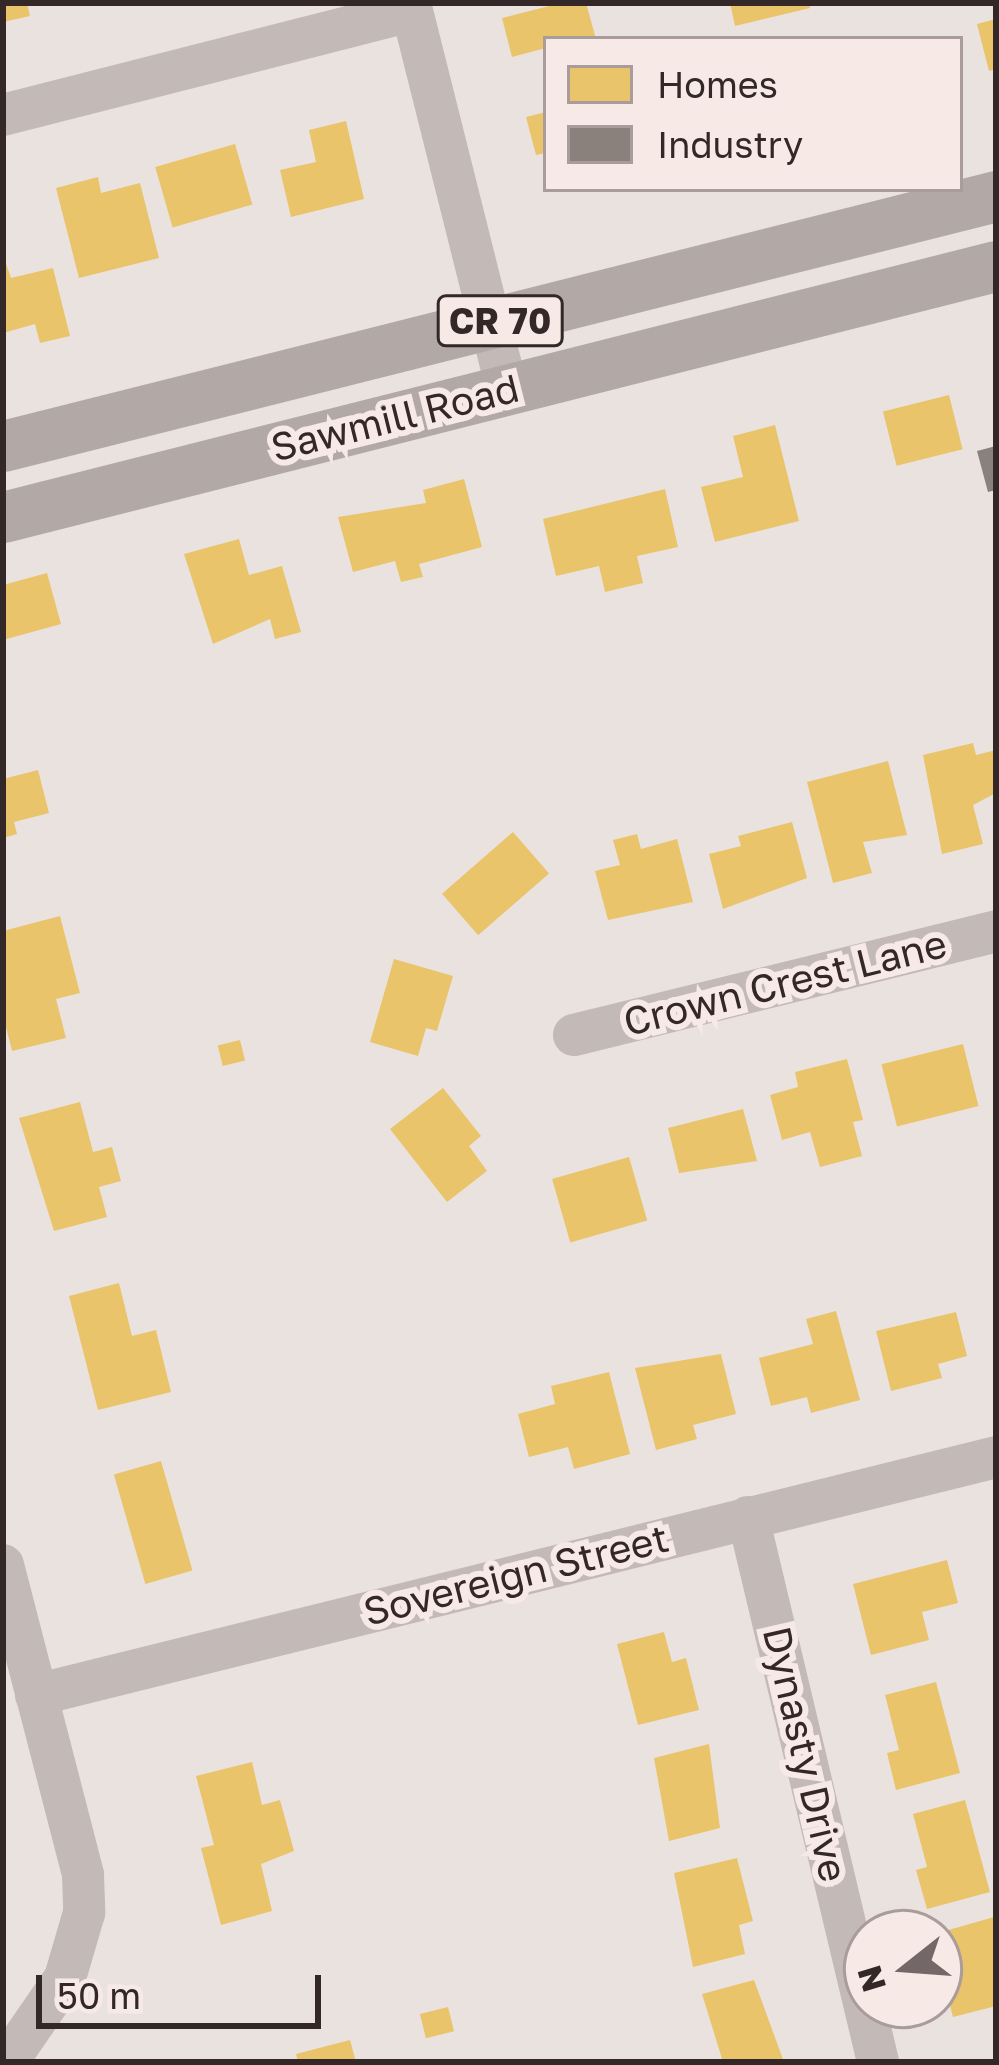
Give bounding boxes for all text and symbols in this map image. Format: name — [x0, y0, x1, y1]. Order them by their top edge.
legend — [543, 36, 963, 192]
text: Homes — [657, 63, 778, 106]
text: Industry — [657, 123, 803, 166]
road number: CR 70 — [434, 291, 566, 351]
street label: Sawmill Road — [266, 365, 524, 471]
street label: Crown Crest Lane — [619, 920, 951, 1046]
street label: Sovereign Street — [359, 1515, 673, 1635]
street label: Dynasty Drive — [753, 1622, 857, 1886]
north arrow — [843, 1909, 963, 2029]
scale bar — [42, 1951, 327, 2025]
text: N — [849, 1961, 893, 1996]
text: 50 m — [57, 1974, 141, 2017]

